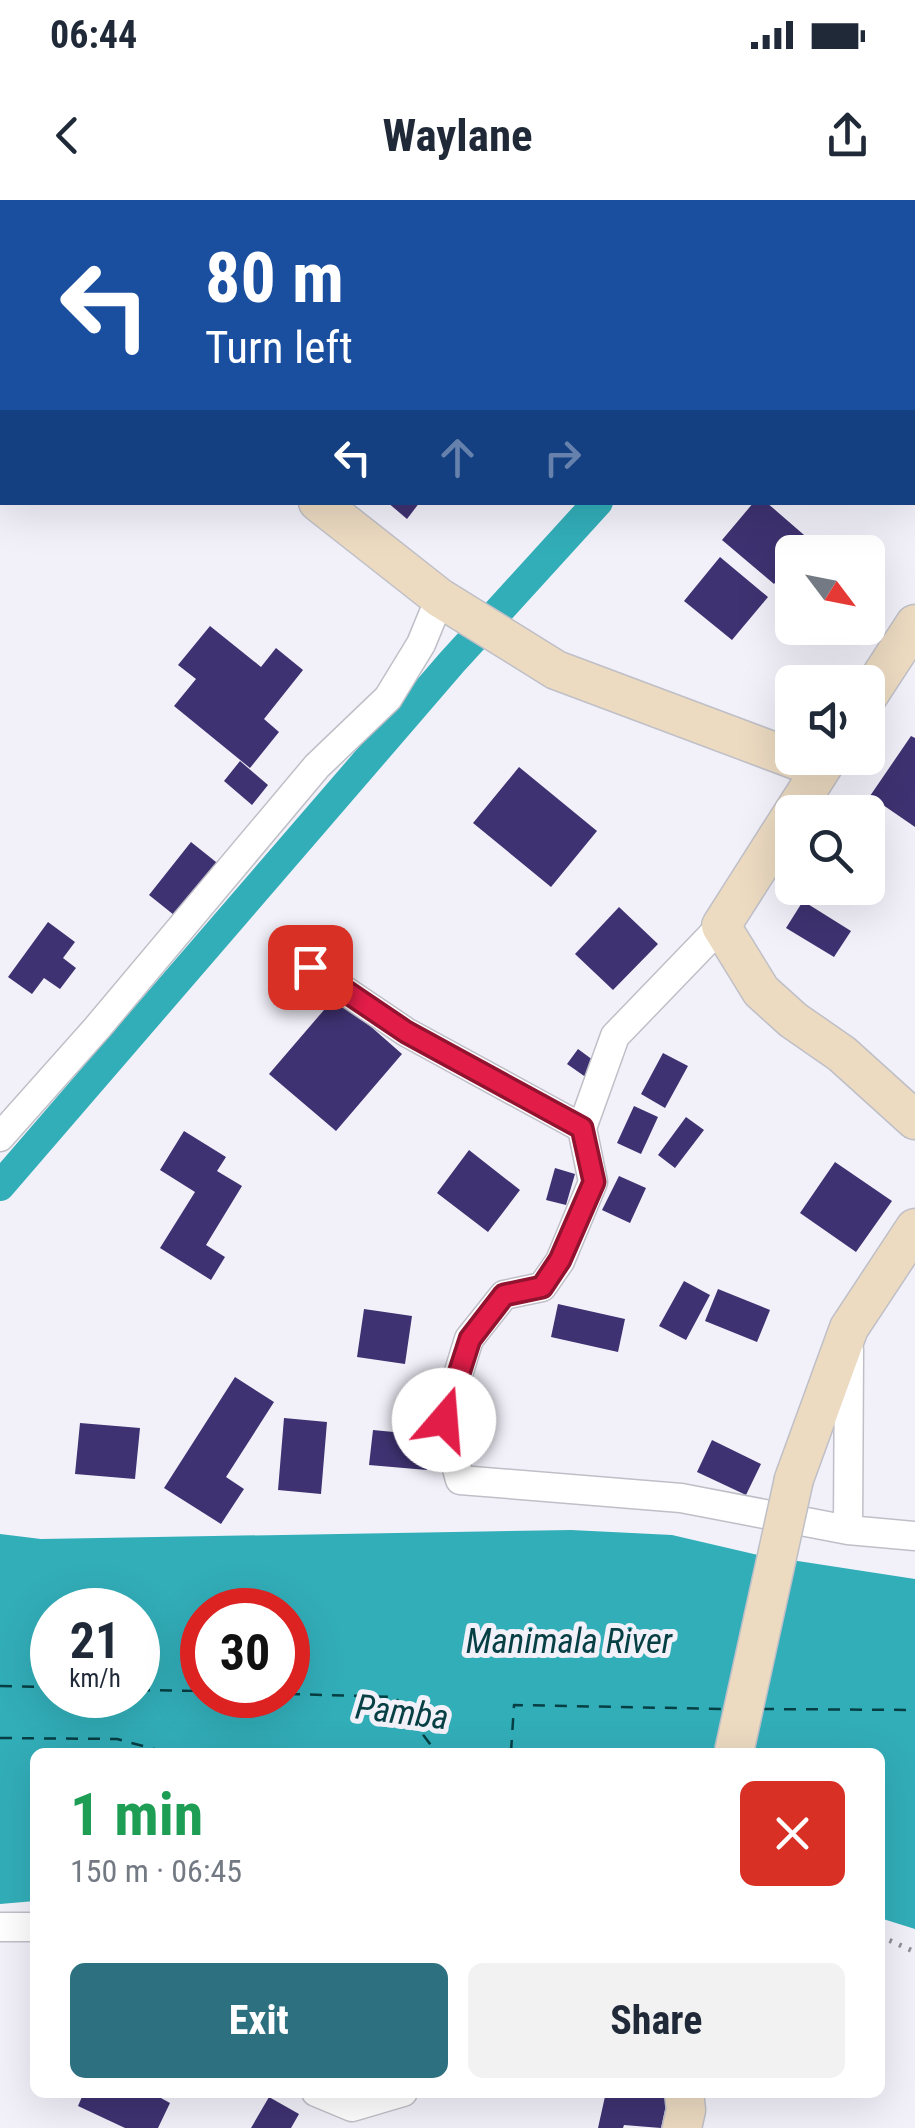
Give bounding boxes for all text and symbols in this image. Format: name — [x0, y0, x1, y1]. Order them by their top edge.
text: 06:44 — [50, 13, 137, 57]
icon: back — [40, 108, 95, 163]
icon: share — [820, 108, 875, 163]
text: Waylane — [382, 109, 533, 162]
text: 80 m — [205, 237, 344, 319]
icon: left — [40, 240, 170, 370]
text: Turn left — [205, 321, 353, 374]
icon: left — [325, 430, 380, 485]
icon: ahead — [430, 430, 485, 485]
icon: right — [535, 430, 590, 485]
north arrow — [775, 535, 885, 645]
map controls — [775, 535, 885, 905]
button: sound — [775, 665, 885, 775]
button: search — [775, 795, 885, 905]
pin — [268, 925, 353, 1010]
icon: arrive — [283, 940, 338, 995]
position arrow — [392, 1368, 496, 1472]
speed limit sign: 30 — [180, 1588, 310, 1718]
text: 21 — [70, 1612, 120, 1670]
water label: Manimala River — [466, 1621, 673, 1662]
text: km/h — [69, 1664, 121, 1693]
water label: Pamba — [353, 1686, 451, 1739]
text: 1 min — [70, 1779, 203, 1850]
button: close — [740, 1781, 845, 1886]
text: 150 m · 06:45 — [70, 1852, 242, 1890]
button: Exit — [70, 1963, 448, 2078]
button: Share — [468, 1963, 845, 2078]

